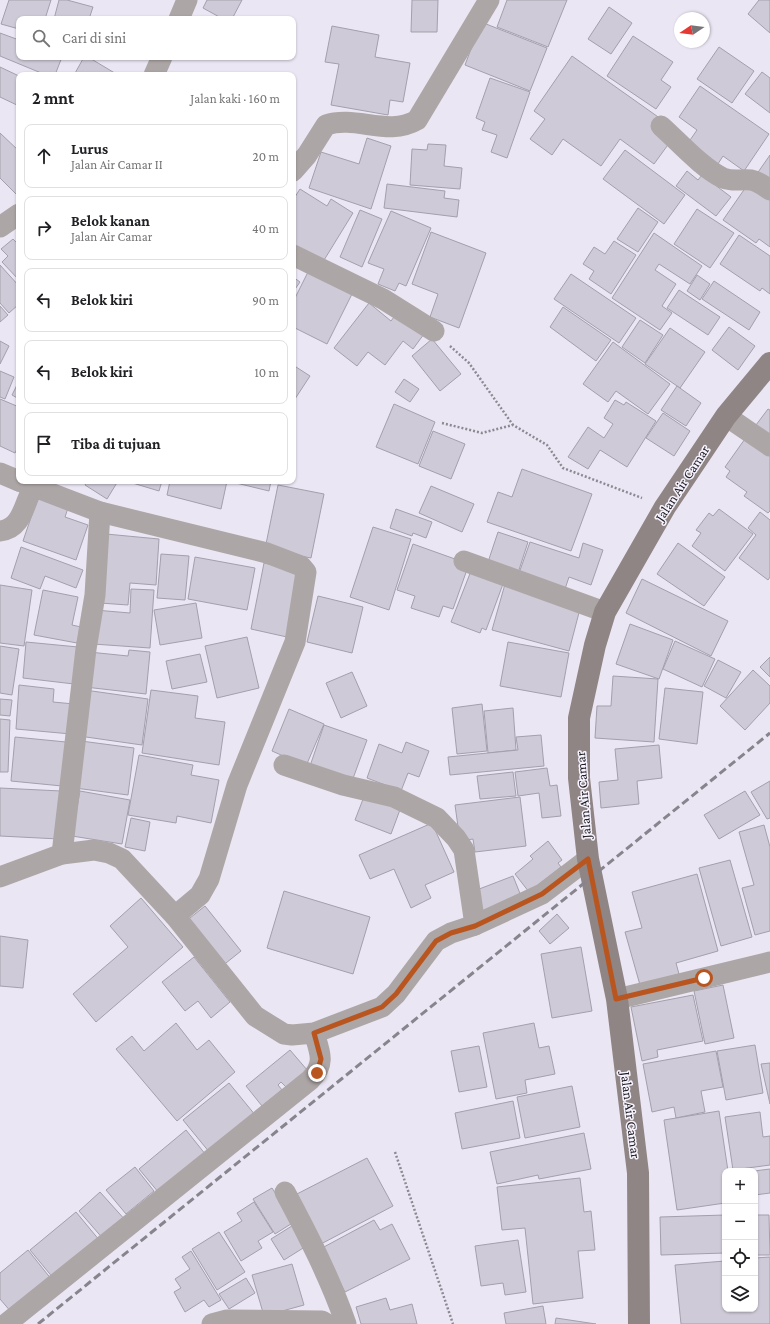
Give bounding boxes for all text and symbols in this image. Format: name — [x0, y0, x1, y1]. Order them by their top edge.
north arrow — [674, 12, 710, 48]
search box — [16, 16, 296, 60]
icon: search — [30, 27, 52, 49]
text: Cari di sini — [62, 30, 126, 46]
text: 2 mnt — [32, 89, 74, 108]
text: Jalan kaki · 160 m — [190, 91, 280, 106]
text: Lurus — [71, 141, 108, 157]
icon: ahead — [33, 145, 55, 167]
text: 20 m — [253, 149, 279, 164]
text: Jalan Air Camar II — [71, 157, 163, 172]
text: Belok kanan — [71, 213, 150, 229]
icon: right — [33, 217, 55, 239]
text: 40 m — [252, 221, 279, 236]
text: Jalan Air Camar — [71, 229, 152, 244]
icon: left — [33, 289, 55, 311]
text: Belok kiri — [71, 292, 133, 308]
text: 90 m — [252, 293, 279, 308]
icon: left — [33, 361, 55, 383]
text: Belok kiri — [71, 364, 133, 380]
text: 10 m — [254, 365, 279, 380]
icon: arrive — [33, 433, 55, 455]
text: Tiba di tujuan — [71, 436, 161, 452]
street label: Jalan Air Camar — [650, 442, 713, 526]
street label: Jalan Air Camar — [572, 751, 594, 841]
route start — [695, 969, 713, 987]
route end — [308, 1064, 326, 1082]
street label: Jalan Air Camar — [617, 1069, 644, 1159]
map controls — [722, 1168, 758, 1312]
button: + — [722, 1168, 758, 1204]
button: − — [722, 1204, 758, 1240]
button: locate — [722, 1240, 758, 1276]
button: layers — [722, 1276, 758, 1312]

